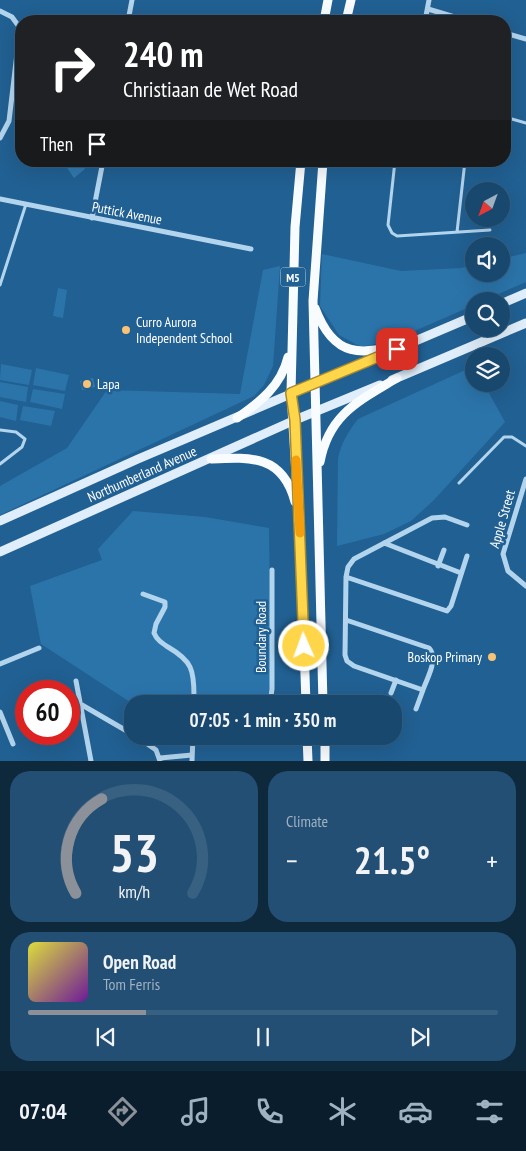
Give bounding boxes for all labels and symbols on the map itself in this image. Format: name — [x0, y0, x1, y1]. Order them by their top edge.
north arrow — [465, 182, 510, 228]
street label: Puttick Avenue — [91, 197, 164, 229]
road number: M5 — [280, 268, 306, 286]
place label: Curro Aurora Independent School — [136, 313, 233, 347]
marker: Curro Aurora Independent School — [120, 324, 132, 336]
pin — [376, 328, 418, 370]
place label: Lapa — [97, 375, 120, 393]
marker: Lapa — [81, 378, 93, 390]
street label: Northumberland Avenue — [85, 442, 200, 506]
street label: Apple Street — [485, 488, 519, 550]
street label: Boundary Road — [252, 601, 270, 673]
position arrow — [277, 619, 329, 671]
place label: Boskop Primary — [408, 648, 483, 666]
marker: Boskop Primary — [486, 651, 498, 663]
speed limit sign: 60 — [15, 680, 80, 745]

